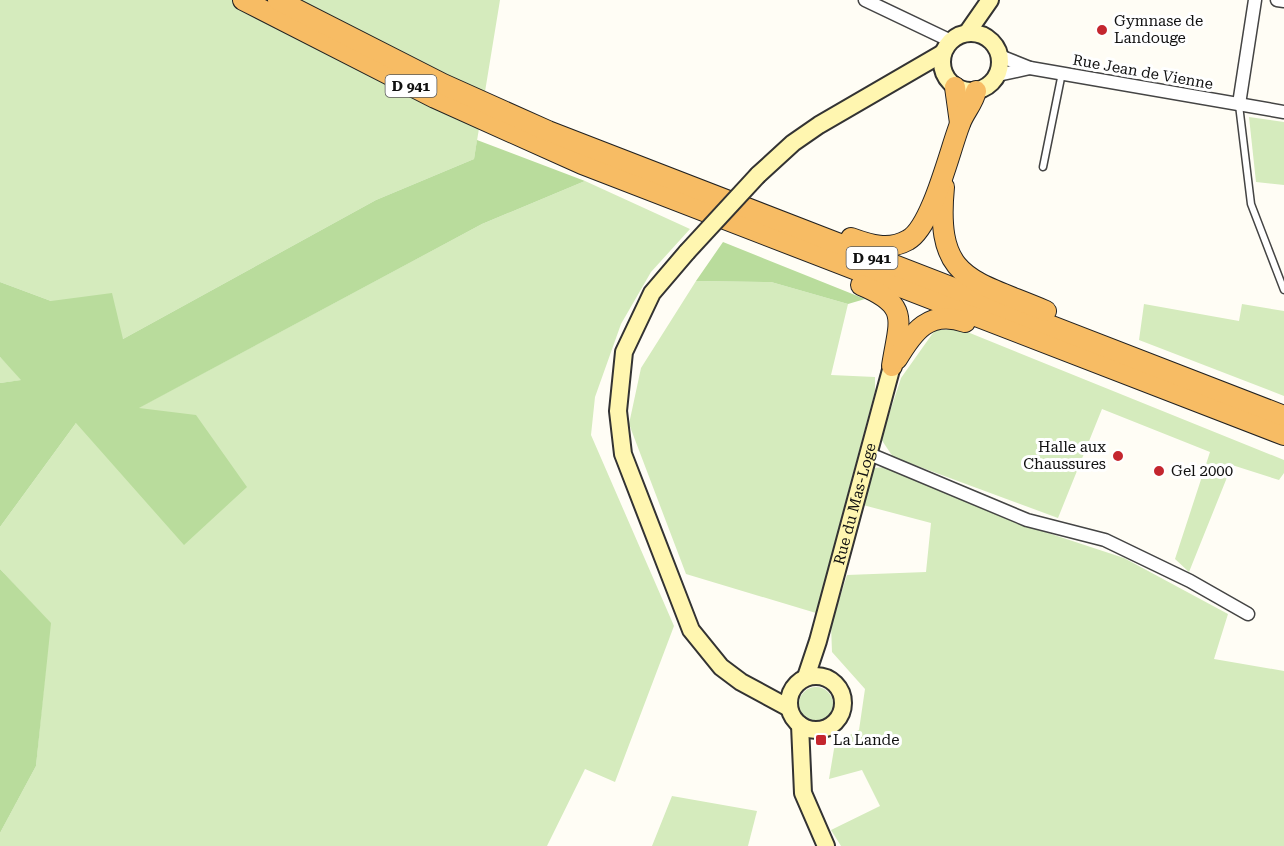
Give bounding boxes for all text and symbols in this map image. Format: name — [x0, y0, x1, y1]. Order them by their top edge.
place label: Gymnase de Landouge — [1114, 12, 1203, 47]
marker: Gymnase de Landouge — [1095, 23, 1109, 37]
street label: Rue Jean de Vienne — [1071, 51, 1215, 93]
road number: D 941 — [386, 75, 436, 97]
road number: D 941 — [846, 247, 898, 269]
place label: Halle aux Chaussures — [1023, 438, 1106, 473]
street label: Rue du Mas-Loge — [830, 441, 880, 567]
marker: Halle aux Chaussures — [1111, 449, 1125, 463]
place label: Gel 2000 — [1171, 462, 1233, 480]
marker: Gel 2000 — [1152, 464, 1166, 478]
place label: La Lande — [833, 731, 899, 749]
marker: La Lande — [814, 733, 828, 747]

